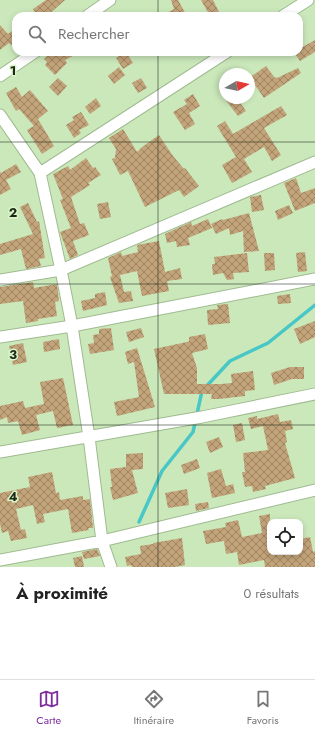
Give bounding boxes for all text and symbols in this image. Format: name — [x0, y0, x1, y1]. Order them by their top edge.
search box — [12, 12, 303, 56]
icon: search — [26, 23, 48, 45]
text: Rechercher — [58, 23, 130, 45]
text: 1 — [10, 61, 16, 80]
north arrow — [219, 68, 255, 104]
text: 2 — [9, 203, 17, 222]
text: 3 — [9, 345, 17, 364]
text: 4 — [8, 487, 18, 506]
map controls — [267, 519, 303, 555]
button: locate — [267, 519, 303, 555]
text: À proximité — [16, 581, 108, 605]
text: 0 résultats — [244, 584, 299, 603]
tab: Carte — [36, 688, 61, 728]
tab: Itinéraire — [133, 688, 174, 728]
tab: Favoris — [247, 688, 279, 728]

